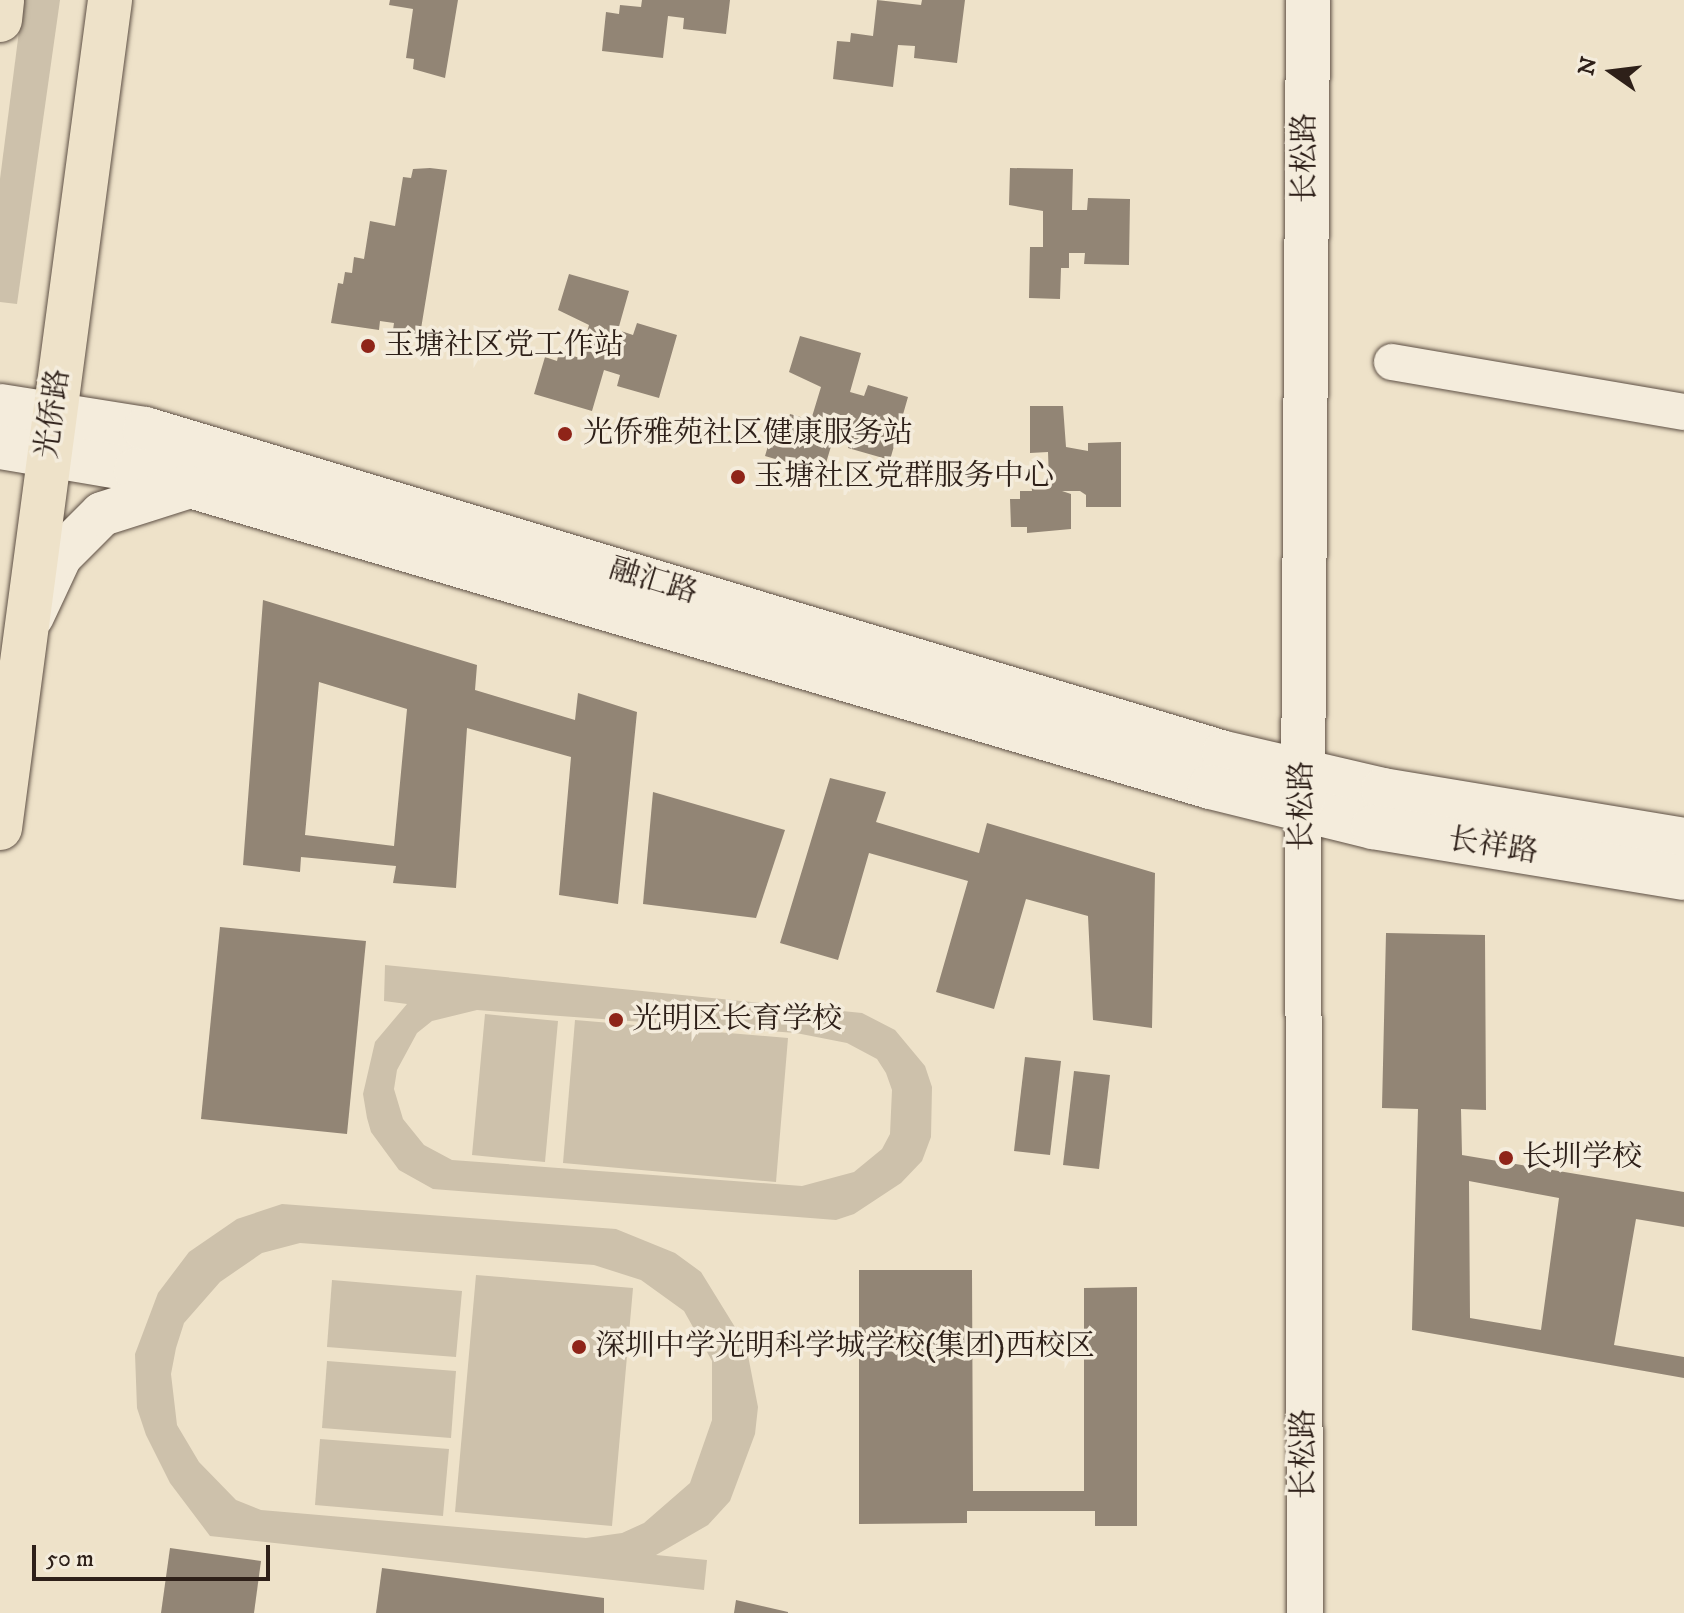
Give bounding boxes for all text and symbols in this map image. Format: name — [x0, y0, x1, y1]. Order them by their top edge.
north arrow — [1572, 32, 1652, 112]
text: N — [1573, 54, 1604, 78]
street label: 长松路 — [1288, 113, 1324, 203]
place label: 玉塘社区党工作站 — [384, 328, 624, 364]
marker: 玉塘社区党工作站 — [359, 337, 377, 355]
street label: 光侨路 — [30, 367, 78, 461]
place label: 光侨雅苑社区健康服务站 — [583, 416, 913, 452]
marker: 光侨雅苑社区健康服务站 — [554, 423, 576, 445]
place label: 玉塘社区党群服务中心 — [754, 459, 1054, 495]
marker: 玉塘社区党群服务中心 — [729, 468, 747, 486]
street label: 融汇路 — [605, 552, 701, 612]
street label: 长松路 — [1285, 761, 1321, 851]
street label: 长祥路 — [1446, 822, 1540, 872]
place label: 光明区长育学校 — [632, 1002, 842, 1038]
marker: 光明区长育学校 — [607, 1011, 625, 1029]
place label: 长圳学校 — [1522, 1140, 1642, 1176]
marker: 长圳学校 — [1497, 1149, 1515, 1167]
place label: 深圳中学光明科学城学校(集团)西校区 — [595, 1329, 1095, 1365]
marker: 深圳中学光明科学城学校(集团)西校区 — [570, 1338, 588, 1356]
street label: 长松路 — [1287, 1409, 1323, 1499]
scale bar — [36, 1529, 274, 1579]
text: 50 m — [46, 1544, 94, 1574]

